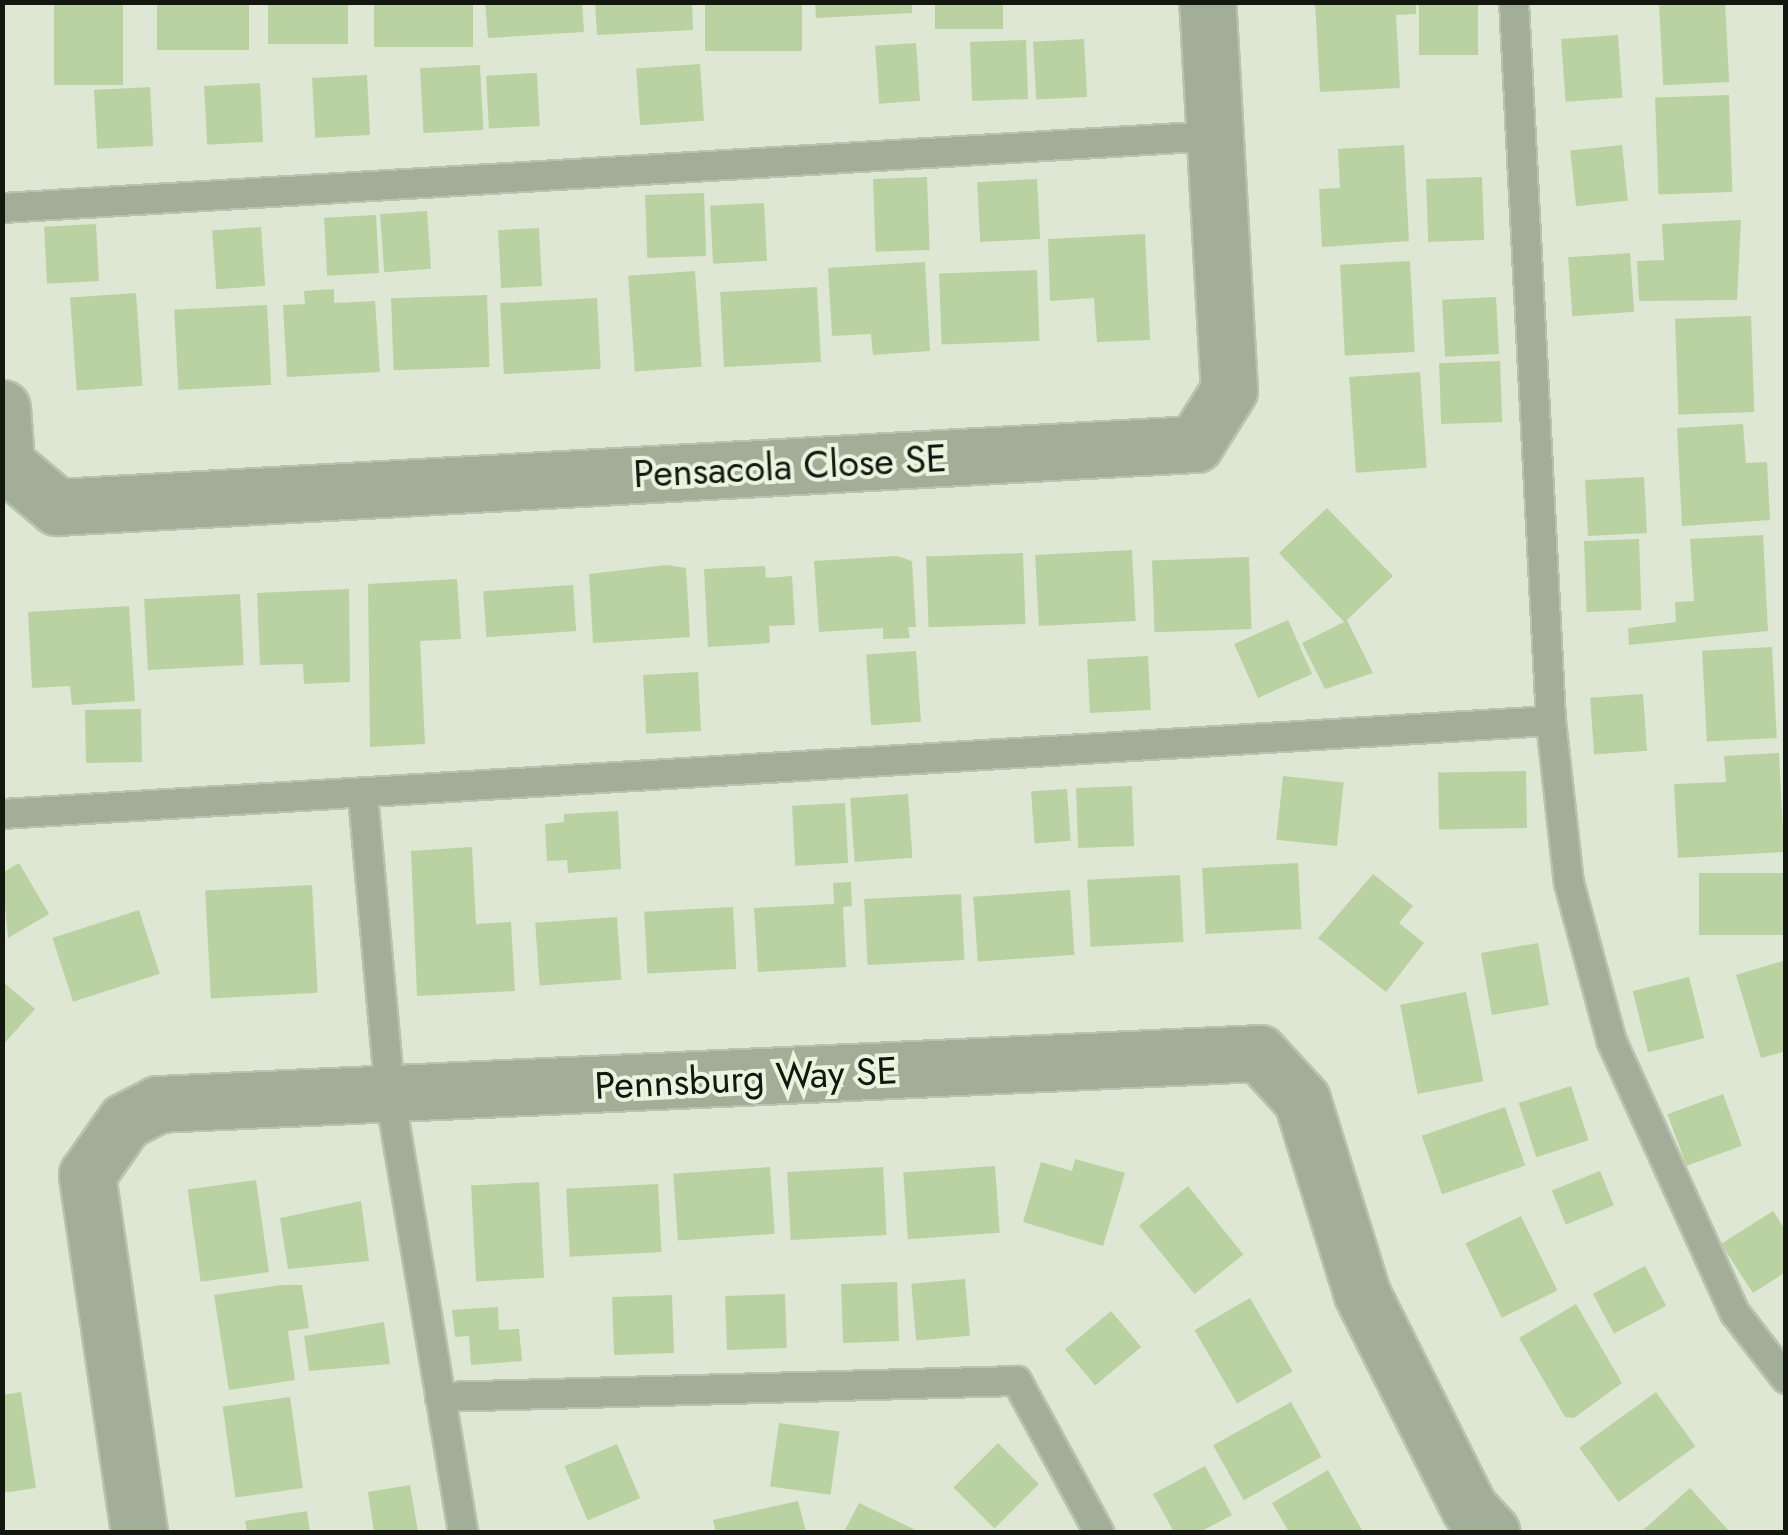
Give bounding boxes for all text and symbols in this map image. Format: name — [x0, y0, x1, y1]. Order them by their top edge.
street label: Pensacola Close SE — [632, 435, 948, 497]
street label: Pennsburg Way SE — [593, 1047, 899, 1109]

